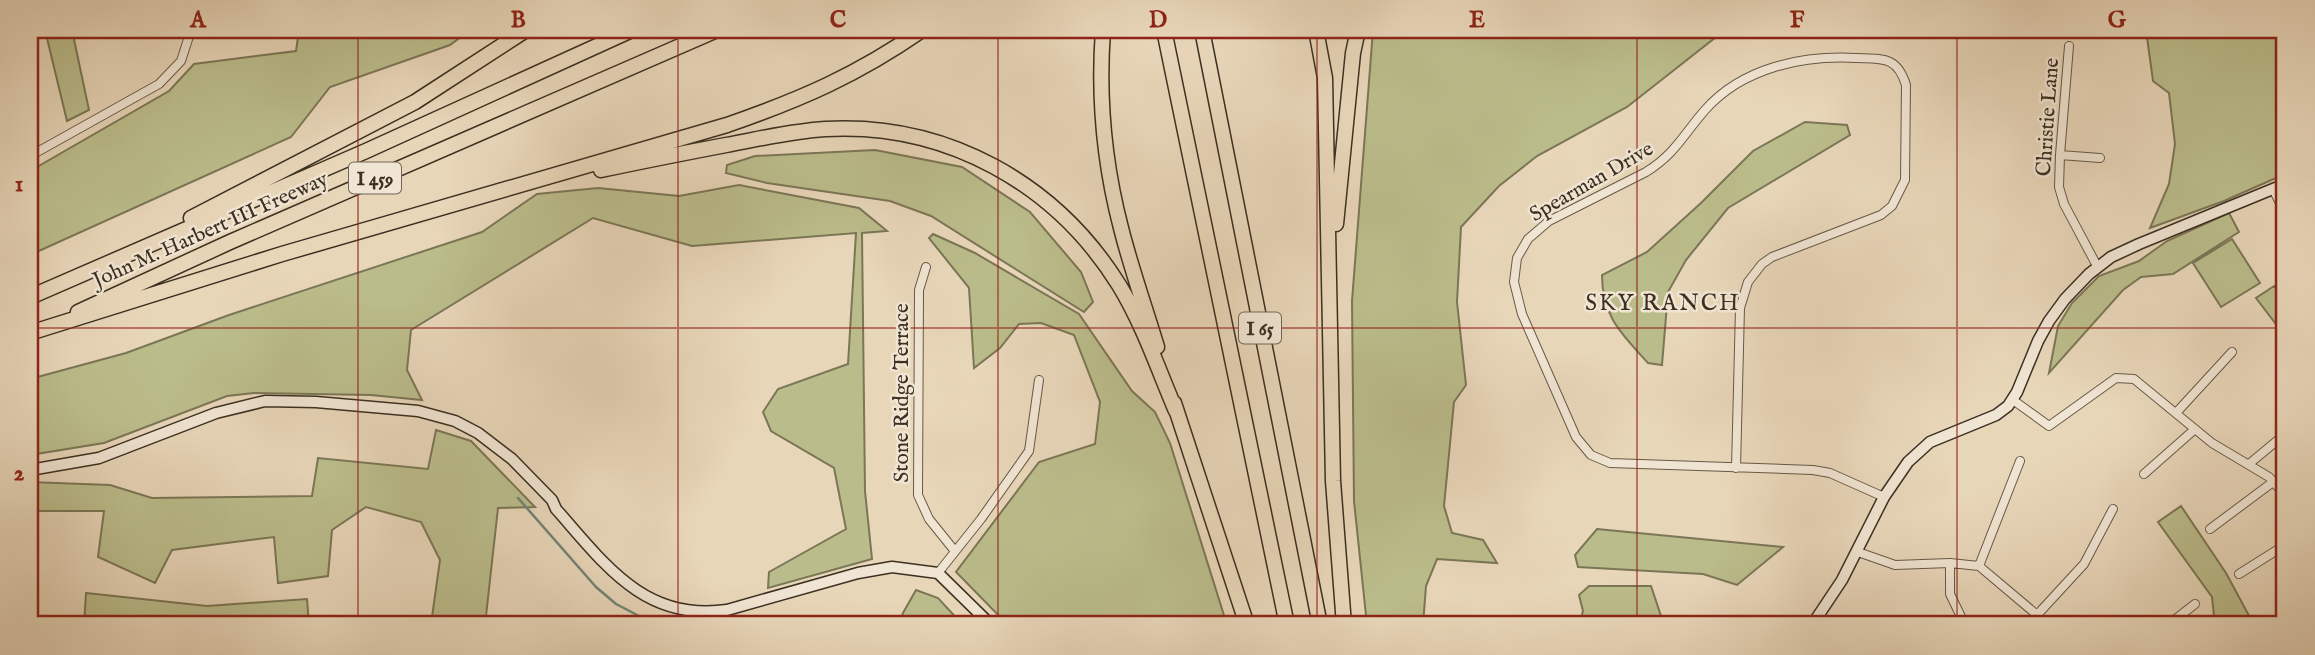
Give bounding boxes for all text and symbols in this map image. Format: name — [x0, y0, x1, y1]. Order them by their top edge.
text: A — [189, 6, 207, 35]
text: B — [510, 6, 526, 35]
text: C — [830, 6, 847, 35]
text: D — [1149, 6, 1167, 35]
text: E — [1469, 6, 1485, 35]
text: F — [1790, 6, 1805, 35]
text: G — [2108, 6, 2127, 35]
street label: Christie Lane — [2031, 57, 2066, 177]
street label: Spearman Drive — [1525, 136, 1659, 229]
road number: I 459 — [349, 162, 401, 194]
street label: John M. Harbert III Freeway — [87, 166, 333, 295]
text: 1 — [15, 170, 23, 199]
district label: SKY RANCH — [1585, 289, 1741, 318]
street label: Stone Ridge Terrace — [889, 303, 916, 483]
road number: I 65 — [1239, 312, 1281, 344]
text: 2 — [14, 459, 25, 488]

